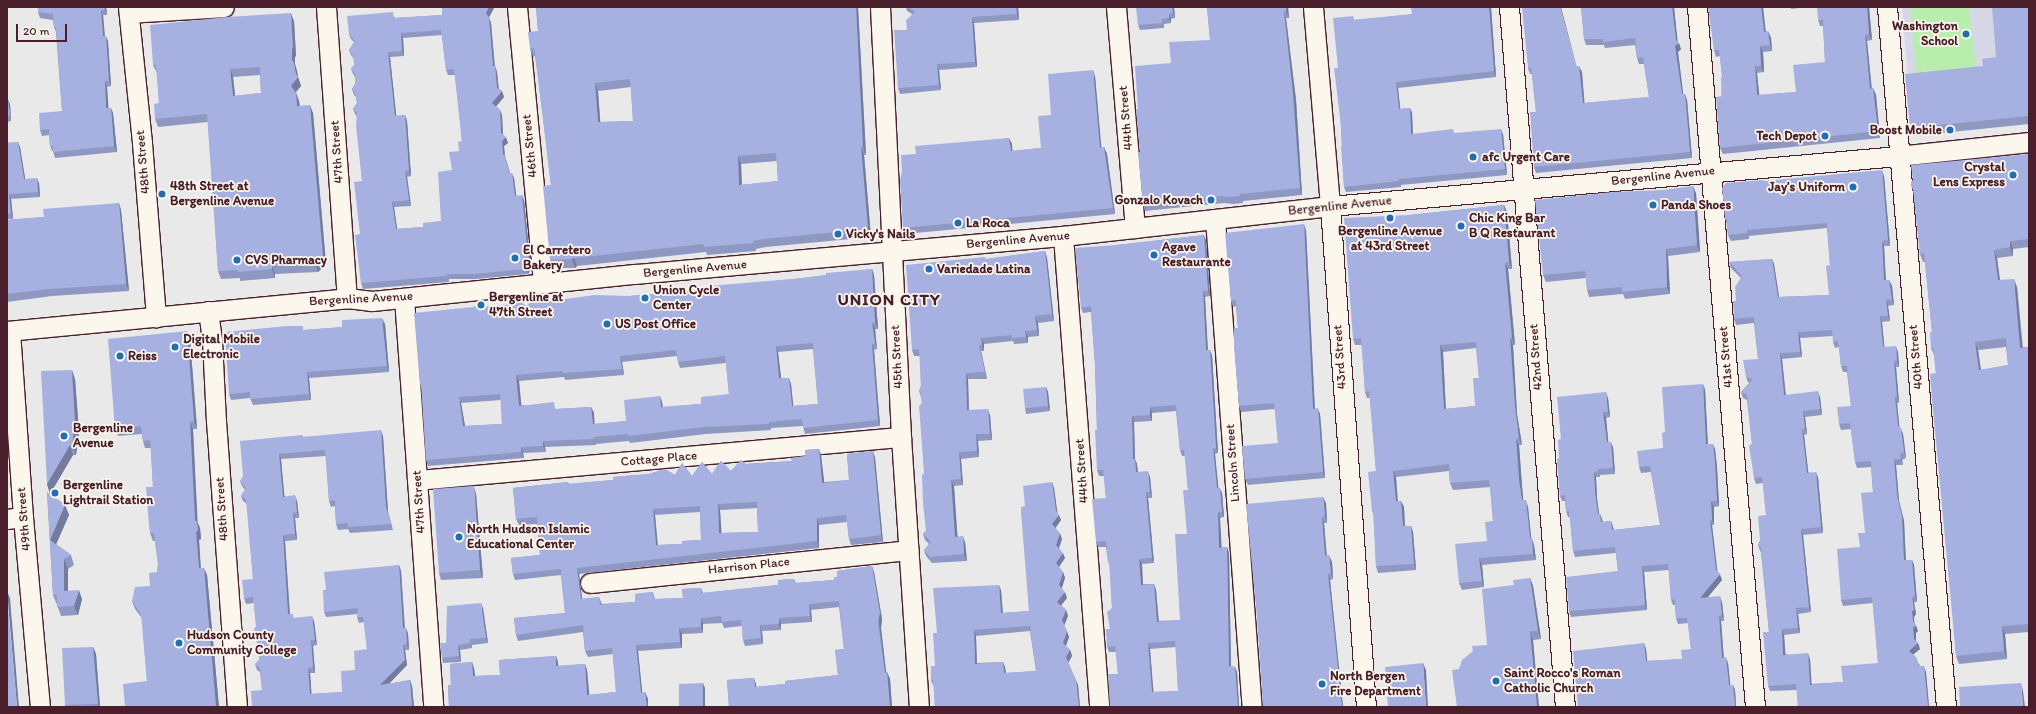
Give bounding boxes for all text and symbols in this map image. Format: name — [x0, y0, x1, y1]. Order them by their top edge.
scale bar — [18, 16, 69, 42]
place label: Washington School — [1892, 19, 1958, 50]
text: 20 m — [23, 24, 50, 38]
marker: Washington School — [1961, 29, 1971, 39]
street label: 44th Street — [1115, 85, 1137, 151]
street label: 46th Street — [519, 114, 541, 178]
street label: 47th Street — [327, 120, 347, 184]
place label: Boost Mobile — [1870, 122, 1942, 138]
marker: Boost Mobile — [1945, 125, 1955, 135]
place label: Tech Depot — [1756, 128, 1817, 144]
street label: 48th Street — [132, 130, 154, 194]
marker: Tech Depot — [1820, 131, 1830, 141]
place label: afc Urgent Care — [1482, 149, 1571, 165]
marker: afc Urgent Care — [1467, 151, 1479, 163]
place label: Crystal Lens Express — [1933, 160, 2005, 191]
street label: Bergenline Avenue — [1611, 163, 1715, 189]
marker: Crystal Lens Express — [2008, 170, 2018, 180]
place label: 48th Street at Bergenline Avenue — [170, 179, 274, 210]
place label: Jay’s Uniform — [1768, 179, 1845, 195]
marker: Jay’s Uniform — [1848, 182, 1858, 192]
marker: 48th Street at Bergenline Avenue — [157, 189, 167, 199]
place label: Gonzalo Kovach — [1114, 192, 1203, 208]
street label: Bergenline Avenue — [1288, 193, 1392, 219]
marker: Gonzalo Kovach — [1206, 195, 1216, 205]
place label: Panda Shoes — [1661, 197, 1731, 213]
marker: Panda Shoes — [1648, 200, 1658, 210]
place label: Chic King Bar B Q Restaurant — [1469, 211, 1555, 242]
marker: Bergenline Avenue at 43rd Street — [1385, 213, 1395, 223]
place label: La Roca — [966, 215, 1009, 231]
marker: La Roca — [953, 218, 963, 228]
marker: Chic King Bar B Q Restaurant — [1456, 221, 1466, 231]
place label: Bergenline Avenue at 43rd Street — [1338, 224, 1442, 255]
place label: Vicky's Nails — [846, 226, 915, 242]
street label: Bergenline Avenue — [966, 228, 1070, 252]
marker: Vicky's Nails — [833, 229, 843, 239]
place label: Agave Restaurante — [1162, 240, 1231, 271]
place label: El Carretero Bakery — [523, 243, 591, 274]
marker: Agave Restaurante — [1149, 250, 1159, 260]
place label: CVS Pharmacy — [245, 252, 327, 268]
marker: El Carretero Bakery — [510, 253, 520, 263]
marker: CVS Pharmacy — [232, 255, 242, 265]
street label: Bergenline Avenue — [643, 257, 747, 281]
place label: Variedade Latina — [937, 261, 1031, 277]
marker: Variedade Latina — [924, 264, 934, 274]
place label: Union Cycle Center — [653, 283, 719, 314]
street label: Bergenline Avenue — [309, 288, 413, 310]
place label: Bergenline at 47th Street — [489, 290, 564, 321]
district label: UNION CITY — [838, 290, 940, 310]
marker: Union Cycle Center — [640, 293, 650, 303]
marker: Bergenline at 47th Street — [476, 300, 486, 310]
place label: US Post Office — [615, 316, 696, 332]
marker: US Post Office — [602, 319, 612, 329]
street label: 42nd Street — [1526, 323, 1546, 391]
street label: 43rd Street — [1330, 324, 1350, 390]
street label: 40th Street — [1905, 324, 1927, 390]
street label: 45th Street — [888, 325, 906, 389]
street label: 41st Street — [1716, 326, 1736, 388]
place label: Digital Mobile Electronic — [183, 332, 260, 363]
marker: Digital Mobile Electronic — [170, 342, 180, 352]
place label: Reiss — [128, 348, 157, 364]
marker: Reiss — [115, 351, 125, 361]
place label: Bergenline Avenue — [73, 421, 133, 452]
street label: Lincoln Street — [1222, 424, 1244, 502]
marker: Bergenline Avenue — [58, 430, 70, 442]
street label: 44th Street — [1072, 438, 1092, 504]
street label: Cottage Place — [620, 448, 698, 470]
street label: 47th Street — [409, 470, 429, 534]
street label: 48th Street — [212, 477, 232, 541]
place label: Bergenline Lightrail Station — [63, 478, 154, 509]
street label: 49th Street — [13, 487, 35, 551]
marker: Bergenline Lightrail Station — [50, 488, 60, 498]
place label: North Hudson Islamic Educational Center — [467, 522, 590, 553]
marker: North Hudson Islamic Educational Center — [454, 532, 464, 542]
street label: Harrison Place — [707, 554, 791, 578]
place label: Hudson County Community College — [187, 628, 297, 659]
marker: Hudson County Community College — [174, 638, 184, 648]
place label: Saint Rocco's Roman Catholic Church — [1504, 666, 1619, 697]
place label: North Bergen Fire Department — [1330, 669, 1421, 700]
marker: Saint Rocco's Roman Catholic Church — [1491, 676, 1501, 686]
marker: North Bergen Fire Department — [1317, 679, 1327, 689]

